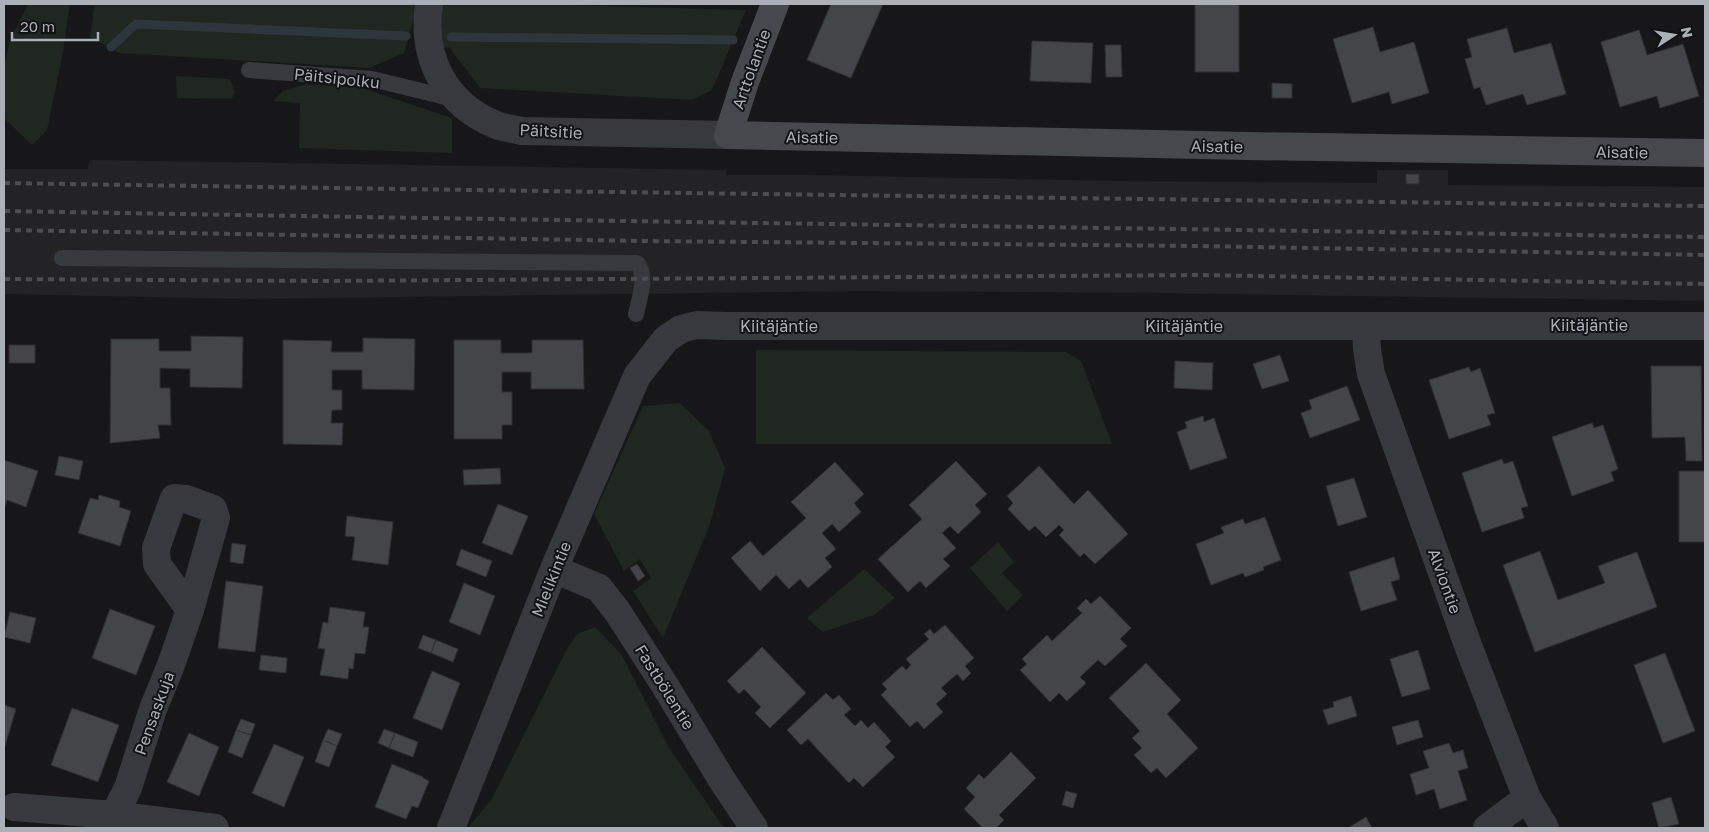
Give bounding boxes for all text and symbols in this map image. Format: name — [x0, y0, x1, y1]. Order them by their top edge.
scale bar — [12, 10, 99, 42]
north arrow — [1649, 10, 1699, 60]
text: 20 m — [20, 17, 55, 35]
text: N — [1678, 25, 1697, 39]
street label: Arttolantie — [727, 26, 775, 112]
street label: Päitsipolku — [293, 64, 381, 92]
street label: Päitsitie — [519, 119, 583, 143]
street label: Aisatie — [786, 127, 838, 147]
street label: Aisatie — [1191, 136, 1243, 156]
street label: Aisatie — [1596, 142, 1648, 162]
street label: Kiitäjäntie — [1550, 315, 1628, 335]
street label: Kiitäjäntie — [740, 316, 818, 336]
street label: Kiitäjäntie — [1145, 316, 1223, 336]
street label: Mielikintie — [527, 538, 575, 620]
street label: Alviontie — [1424, 546, 1466, 616]
street label: Fastbölentie — [631, 641, 699, 733]
street label: Pensaskuja — [130, 668, 178, 758]

